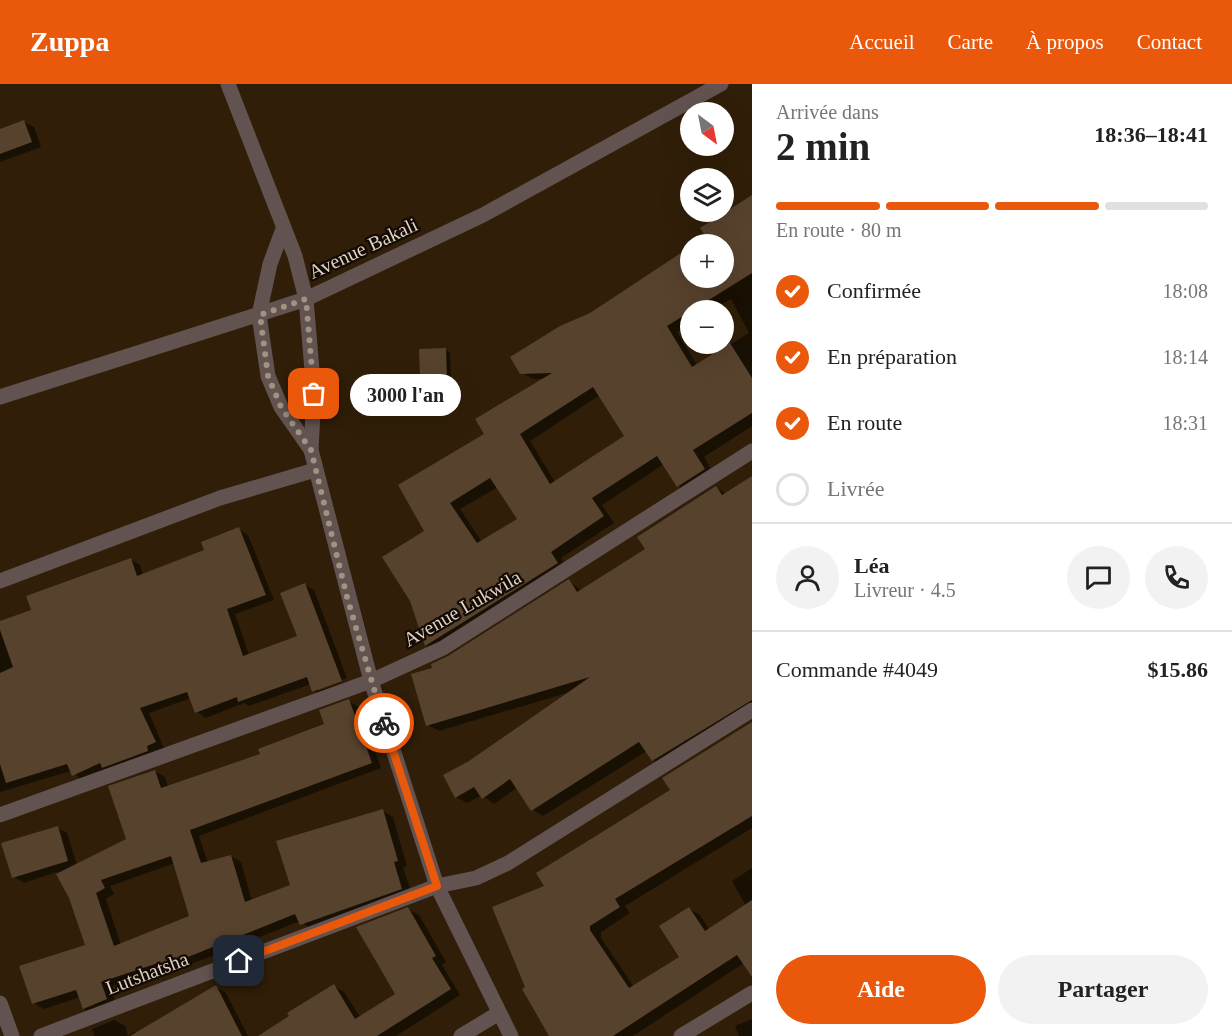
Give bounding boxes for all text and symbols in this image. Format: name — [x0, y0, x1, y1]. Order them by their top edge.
text: Zuppa — [30, 26, 109, 57]
text: Accueil — [849, 30, 915, 54]
text: Carte — [948, 30, 993, 54]
text: À propos — [1026, 30, 1104, 54]
text: Contact — [1137, 30, 1202, 54]
text: Arrivée dans — [776, 101, 879, 123]
north arrow — [680, 102, 734, 156]
map controls — [680, 102, 734, 354]
text: 18:36–18:41 — [1094, 122, 1208, 147]
text: 2 min — [776, 125, 870, 168]
button: layers — [680, 168, 734, 222]
street label: Avenue Bakali — [305, 213, 421, 283]
text: En route · 80 m — [776, 219, 902, 241]
button: + — [680, 234, 734, 288]
icon: check — [776, 275, 809, 308]
text: Confirmée — [827, 278, 921, 303]
text: 18:08 — [1162, 280, 1208, 302]
button: − — [680, 300, 734, 354]
icon: check — [776, 341, 809, 374]
text: En préparation — [827, 344, 957, 369]
text: 18:14 — [1162, 346, 1208, 368]
pin — [288, 368, 339, 419]
callout: 3000 l'an — [350, 373, 461, 415]
icon: bag — [297, 377, 330, 410]
text: 3000 l'an — [367, 384, 444, 406]
icon: check — [776, 407, 809, 440]
text: En route — [827, 410, 902, 435]
text: 18:31 — [1162, 412, 1208, 434]
text: Livrée — [827, 476, 884, 501]
button: person — [776, 546, 839, 609]
button: chat — [1067, 546, 1130, 609]
button: phone — [1145, 546, 1208, 609]
text: Léa — [854, 553, 889, 578]
street label: Avenue Lukwila — [399, 565, 525, 651]
text: Livreur · 4.5 — [854, 579, 956, 601]
text: Commande #4049 — [776, 657, 938, 682]
text: $15.86 — [1148, 657, 1208, 682]
courier — [354, 693, 414, 753]
icon: bike — [368, 707, 401, 740]
pin — [213, 935, 264, 986]
icon: home — [222, 944, 255, 977]
street label: Lutshatsha — [103, 947, 192, 999]
button: Aide — [776, 955, 986, 1024]
button: Partager — [998, 955, 1208, 1024]

